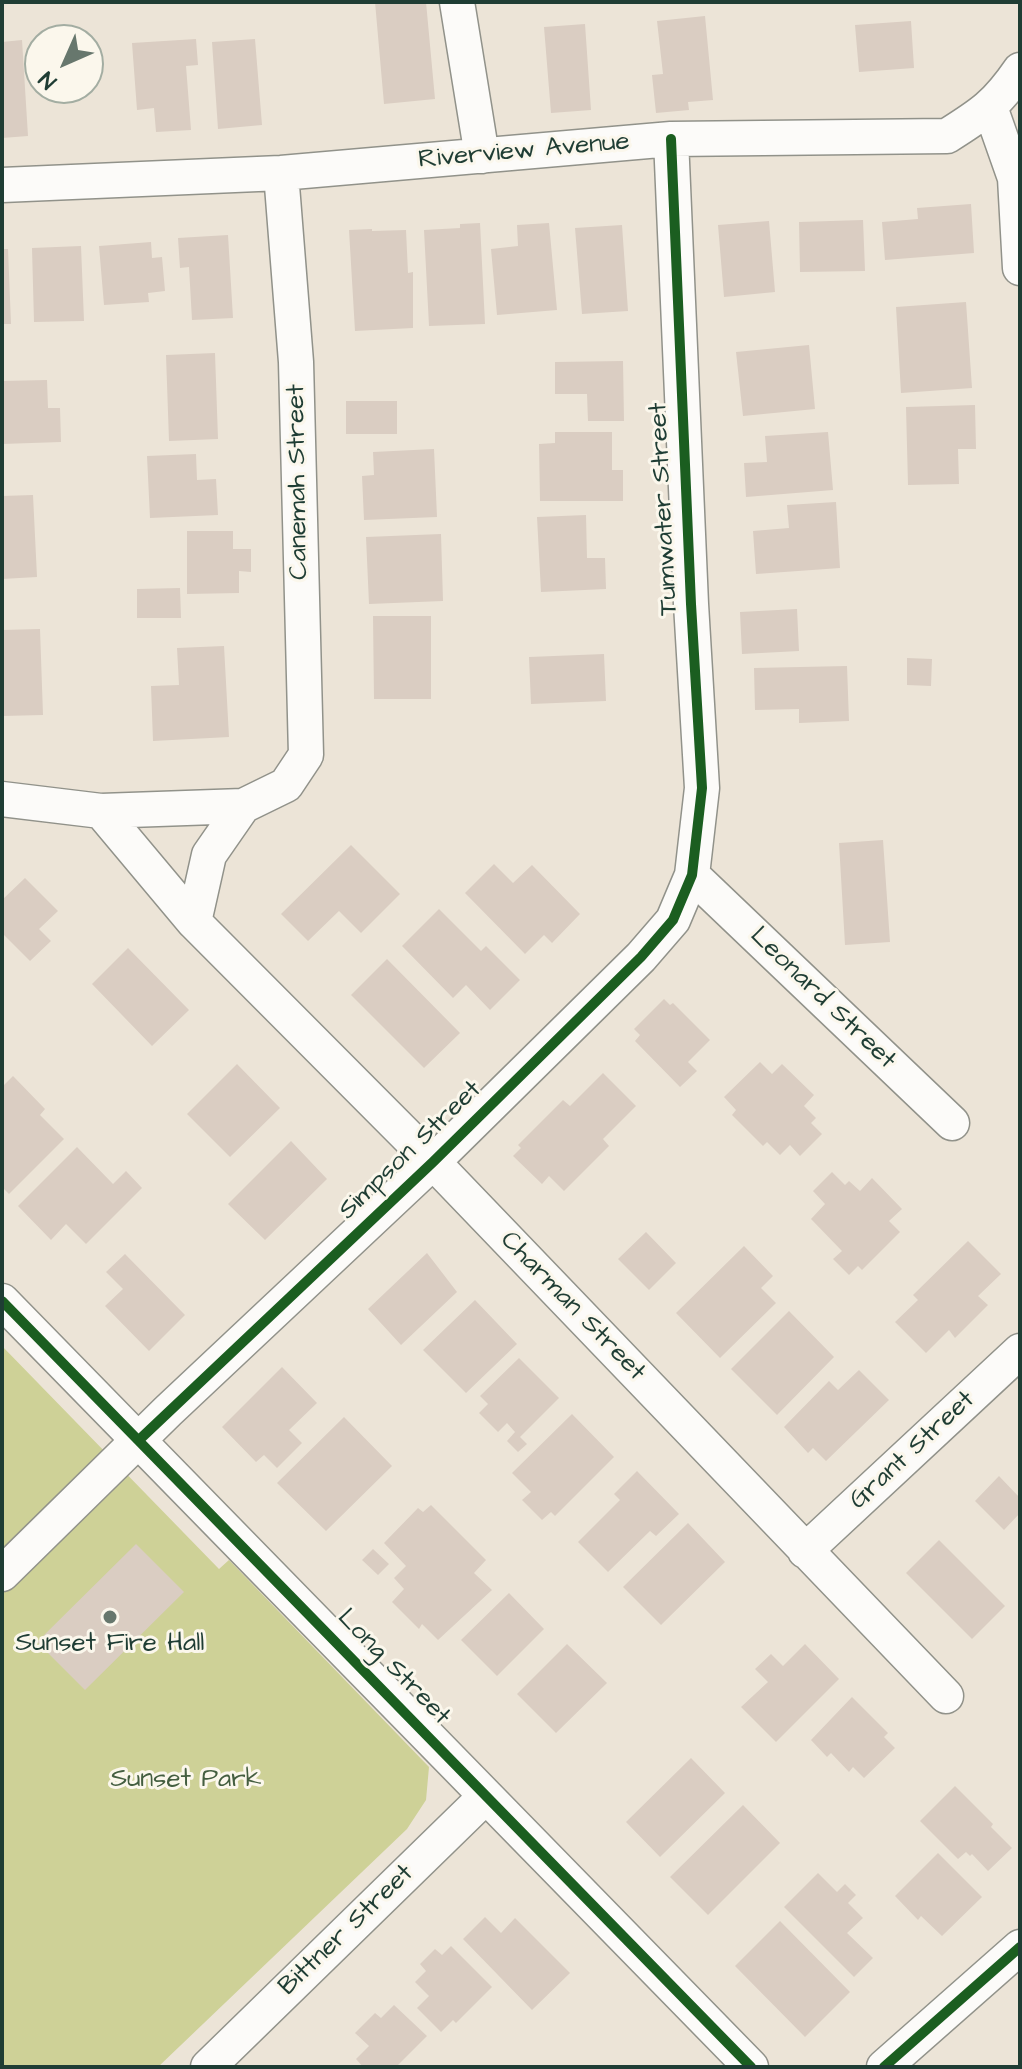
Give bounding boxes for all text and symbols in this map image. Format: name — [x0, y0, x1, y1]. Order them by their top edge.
north arrow — [24, 24, 104, 104]
text: N — [32, 64, 64, 96]
street label: Riverview Avenue — [417, 127, 631, 177]
street label: Canemah Street — [282, 384, 316, 580]
street label: Tumwater Street — [644, 402, 686, 616]
street label: Leonard Street — [742, 921, 902, 1077]
street label: Simpson Street — [333, 1075, 489, 1227]
street label: Charman Street — [493, 1226, 651, 1388]
street label: Grant Street — [844, 1385, 982, 1517]
street label: Long Street — [330, 1603, 456, 1733]
marker: Sunset Fire Hall — [101, 1608, 119, 1626]
place label: Sunset Fire Hall — [16, 1629, 204, 1661]
park label: Sunset Park — [110, 1765, 262, 1797]
street label: Bittner Street — [273, 1859, 421, 2003]

